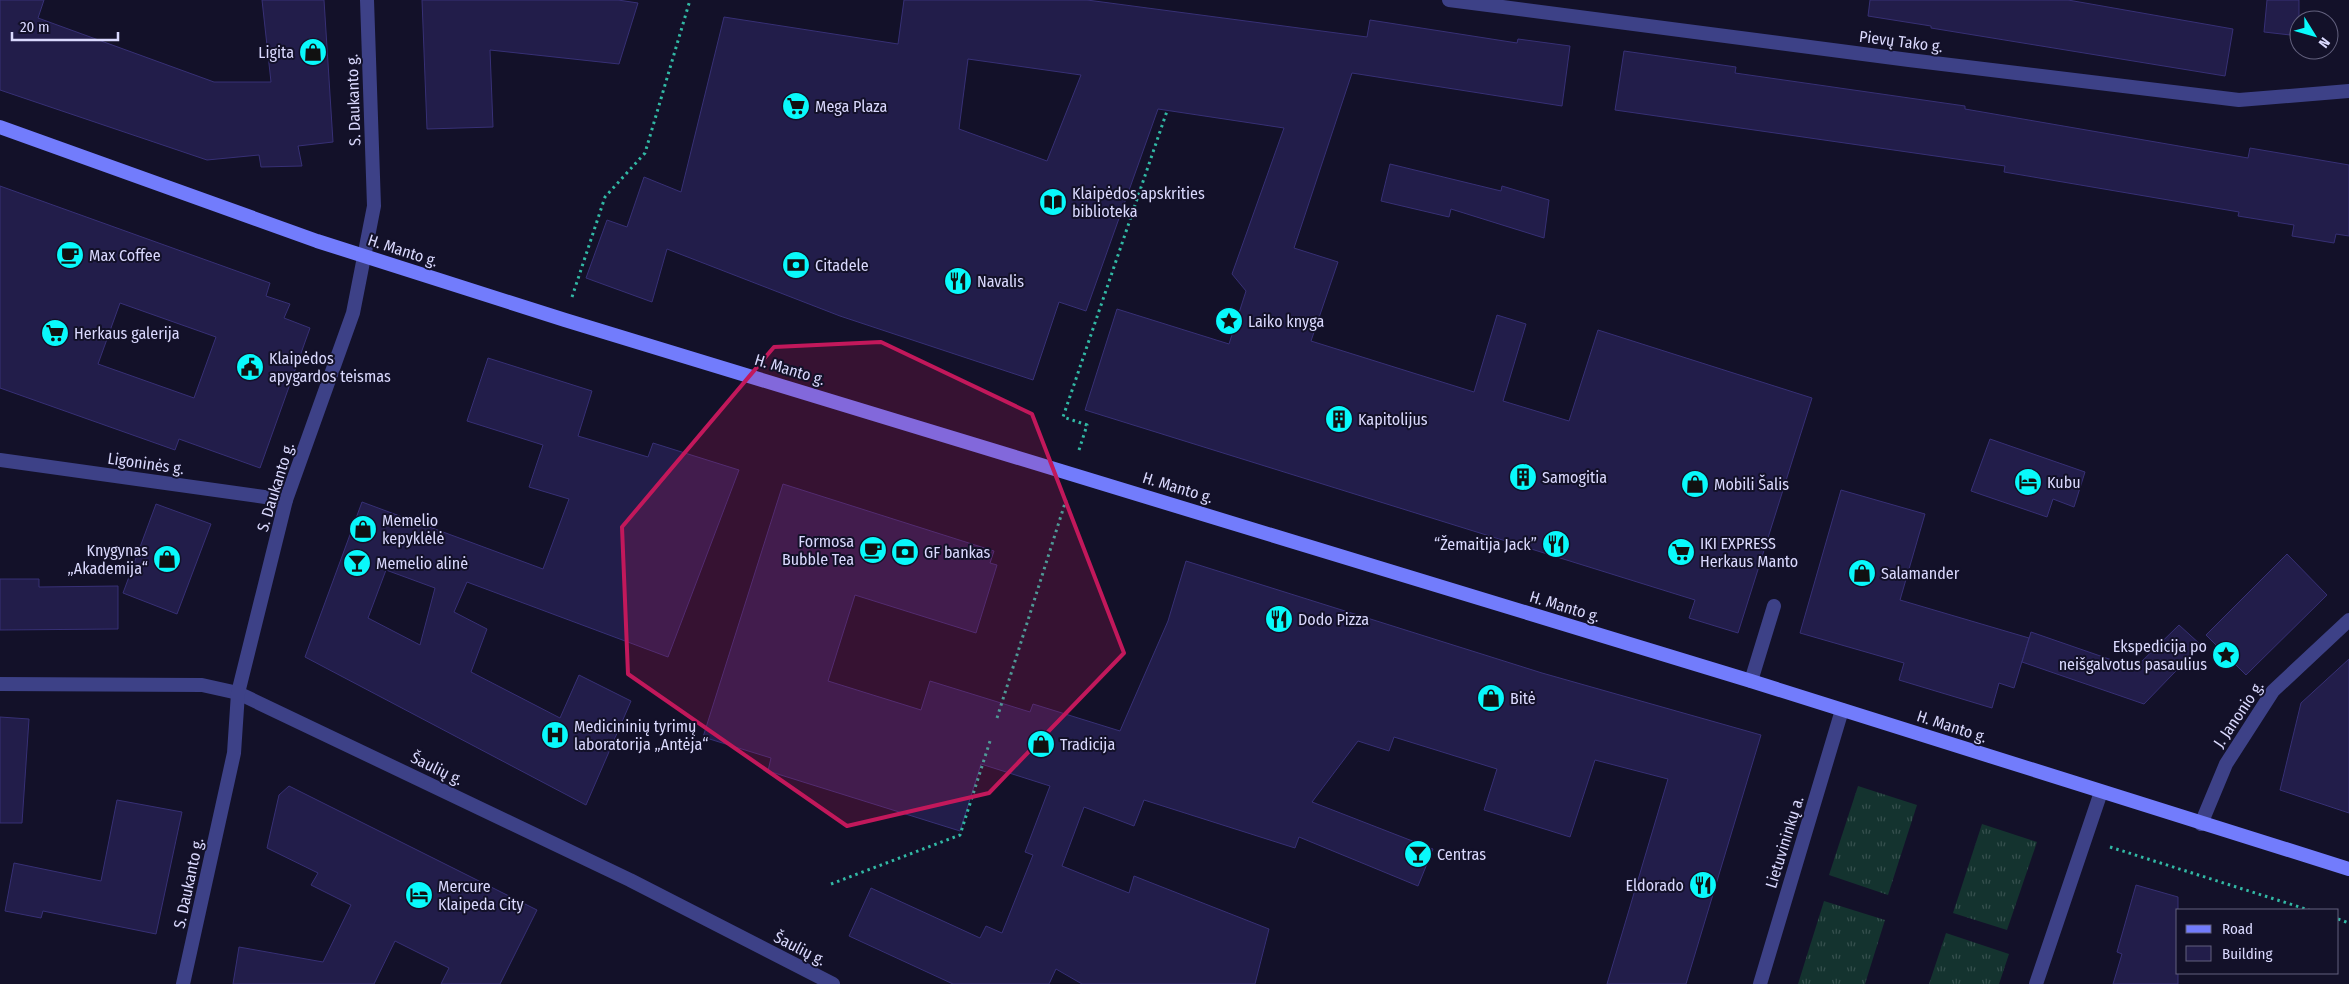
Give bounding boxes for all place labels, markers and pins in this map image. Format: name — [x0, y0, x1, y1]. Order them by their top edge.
shop icon: Ligita — [298, 37, 328, 67]
place label: Ligita — [258, 43, 294, 62]
supermarket icon: Mega Plaza — [781, 91, 811, 121]
place label: Mega Plaza — [815, 97, 887, 116]
place label: Klaipėdos apskrities biblioteka — [1072, 184, 1205, 221]
library icon: Klaipėdos apskrities biblioteka — [1038, 187, 1068, 217]
cafe icon: Max Coffee — [55, 240, 85, 270]
place label: Max Coffee — [89, 246, 161, 265]
bank icon: Citadele — [781, 250, 811, 280]
place label: Citadele — [815, 256, 869, 275]
restaurant icon: Navalis — [943, 266, 973, 296]
place label: Navalis — [977, 272, 1024, 291]
place icon: Laiko knyga — [1214, 306, 1244, 336]
place label: Laiko knyga — [1248, 312, 1324, 331]
supermarket icon: Herkaus galerija — [40, 318, 70, 348]
place label: Herkaus galerija — [74, 324, 180, 343]
place label: Klaipėdos apygardos teismas — [269, 349, 391, 386]
public building icon: Klaipėdos apygardos teismas — [235, 352, 265, 382]
building icon: Kapitolijus — [1324, 404, 1354, 434]
place label: Kapitolijus — [1358, 410, 1428, 429]
building icon: Samogitia — [1508, 462, 1538, 492]
hotel icon: Kubu — [2013, 467, 2043, 497]
place label: Samogitia — [1542, 468, 1607, 487]
shop icon: Mobili Šalis — [1680, 469, 1710, 499]
place label: Kubu — [2047, 473, 2081, 492]
place label: Mobili Šalis — [1714, 474, 1789, 494]
place label: Memelio kepyklėlė — [382, 511, 444, 548]
shop icon: Memelio kepyklėlė — [348, 514, 378, 544]
restaurant icon: “Žemaitija Jack” — [1541, 529, 1571, 559]
place label: Formosa Bubble Tea — [782, 532, 854, 569]
place label: “Žemaitija Jack” — [1434, 534, 1537, 554]
place label: IKI EXPRESS Herkaus Manto — [1700, 534, 1798, 571]
cafe icon: Formosa Bubble Tea — [858, 535, 888, 565]
bank icon: GF bankas — [890, 537, 920, 567]
supermarket icon: IKI EXPRESS Herkaus Manto — [1666, 537, 1696, 567]
place label: Knygynas „Akademija“ — [68, 541, 148, 578]
place label: GF bankas — [924, 543, 991, 562]
shop icon: Knygynas „Akademija“ — [152, 544, 182, 574]
bar icon: Memelio alinė — [342, 548, 372, 578]
place label: Memelio alinė — [376, 554, 468, 573]
shop icon: Salamander — [1847, 558, 1877, 588]
place label: Salamander — [1881, 564, 1960, 583]
restaurant icon: Dodo Pizza — [1264, 604, 1294, 634]
place label: Dodo Pizza — [1298, 610, 1369, 629]
place label: Ekspedicija po neišgalvotus pasaulius — [2059, 637, 2207, 674]
place icon: Ekspedicija po neišgalvotus pasaulius — [2211, 640, 2241, 670]
shop icon: Bitė — [1476, 683, 1506, 713]
place label: Bitė — [1510, 689, 1536, 708]
place label: Medicininių tyrimų laboratorija „Antėja“ — [574, 717, 708, 754]
hospital icon: Medicininių tyrimų laboratorija „Antėja“ — [540, 720, 570, 750]
shop icon: Tradicija — [1026, 729, 1056, 759]
place label: Tradicija — [1060, 735, 1115, 754]
bar icon: Centras — [1403, 839, 1433, 869]
place label: Centras — [1437, 845, 1486, 864]
restaurant icon: Eldorado — [1688, 870, 1718, 900]
place label: Eldorado — [1626, 876, 1684, 895]
place label: Mercure Klaipeda City — [438, 877, 524, 914]
hotel icon: Mercure Klaipeda City — [404, 880, 434, 910]

